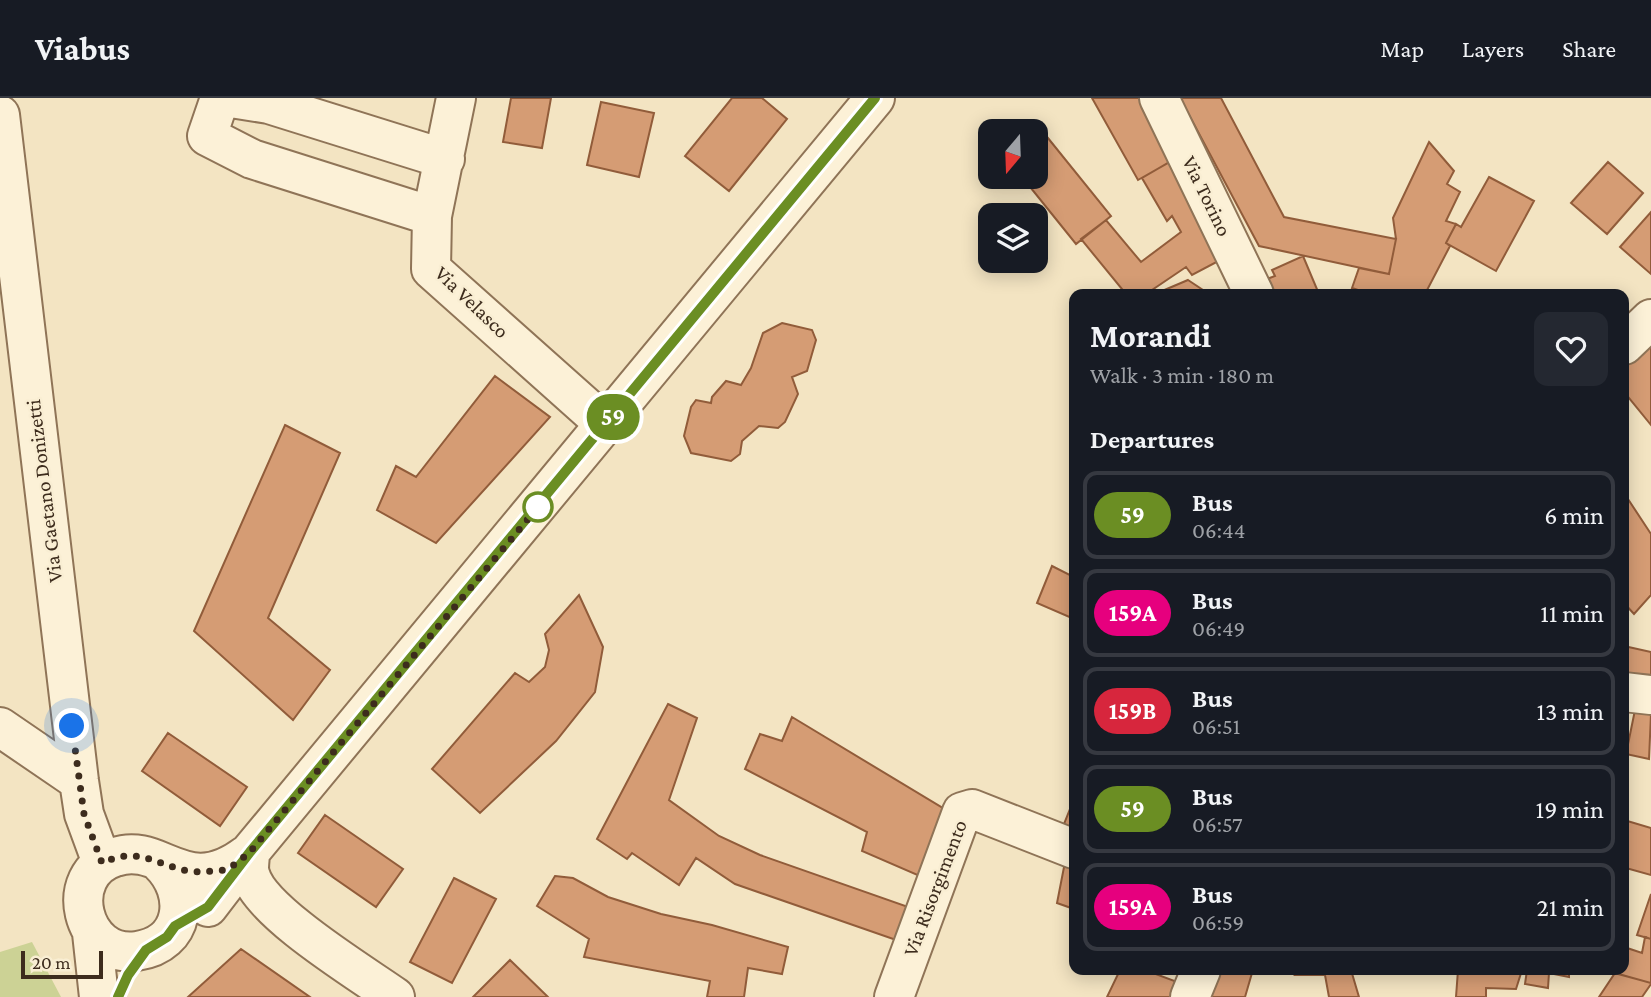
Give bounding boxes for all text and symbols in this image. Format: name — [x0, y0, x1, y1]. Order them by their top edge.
text: Viabus — [35, 30, 130, 67]
text: Map — [1380, 35, 1424, 62]
text: Layers — [1462, 35, 1524, 62]
text: Share — [1562, 35, 1616, 62]
north arrow — [978, 119, 1048, 189]
map controls — [978, 119, 1048, 273]
street label: Via Torino — [1177, 152, 1237, 240]
button: layers — [978, 203, 1048, 273]
street label: Via Velasco — [430, 261, 514, 343]
button: heart — [1534, 312, 1608, 386]
text: Morandi — [1090, 317, 1211, 354]
text: Walk · 3 min · 180 m — [1090, 362, 1274, 388]
line badge: 59 — [582, 394, 644, 440]
street label: Via Gaetano Donizetti — [21, 398, 67, 584]
text: 59 — [601, 403, 625, 430]
text: Departures — [1090, 425, 1214, 454]
text: Bus — [1192, 488, 1233, 517]
unlabelled marker — [523, 492, 553, 522]
text: 59 — [1120, 501, 1145, 528]
text: 6 min — [1544, 501, 1604, 530]
text: 06:44 — [1192, 517, 1245, 543]
text: Bus — [1192, 586, 1233, 615]
text: 159A — [1109, 599, 1156, 626]
text: 11 min — [1540, 599, 1604, 628]
text: 06:49 — [1192, 615, 1245, 641]
text: Bus — [1192, 684, 1233, 713]
text: 159B — [1109, 697, 1156, 724]
text: 13 min — [1536, 697, 1604, 726]
your location — [54, 708, 89, 743]
text: 06:51 — [1192, 713, 1240, 739]
text: Bus — [1192, 782, 1233, 811]
text: 59 — [1120, 795, 1145, 822]
text: 19 min — [1536, 795, 1604, 824]
text: 06:57 — [1192, 811, 1243, 837]
street label: Via Risorgimento — [898, 817, 972, 959]
text: Bus — [1192, 880, 1233, 909]
text: 159A — [1109, 893, 1156, 920]
text: 21 min — [1536, 893, 1604, 922]
text: 06:59 — [1192, 909, 1244, 935]
scale bar — [21, 948, 103, 980]
text: 20 m — [32, 952, 71, 973]

